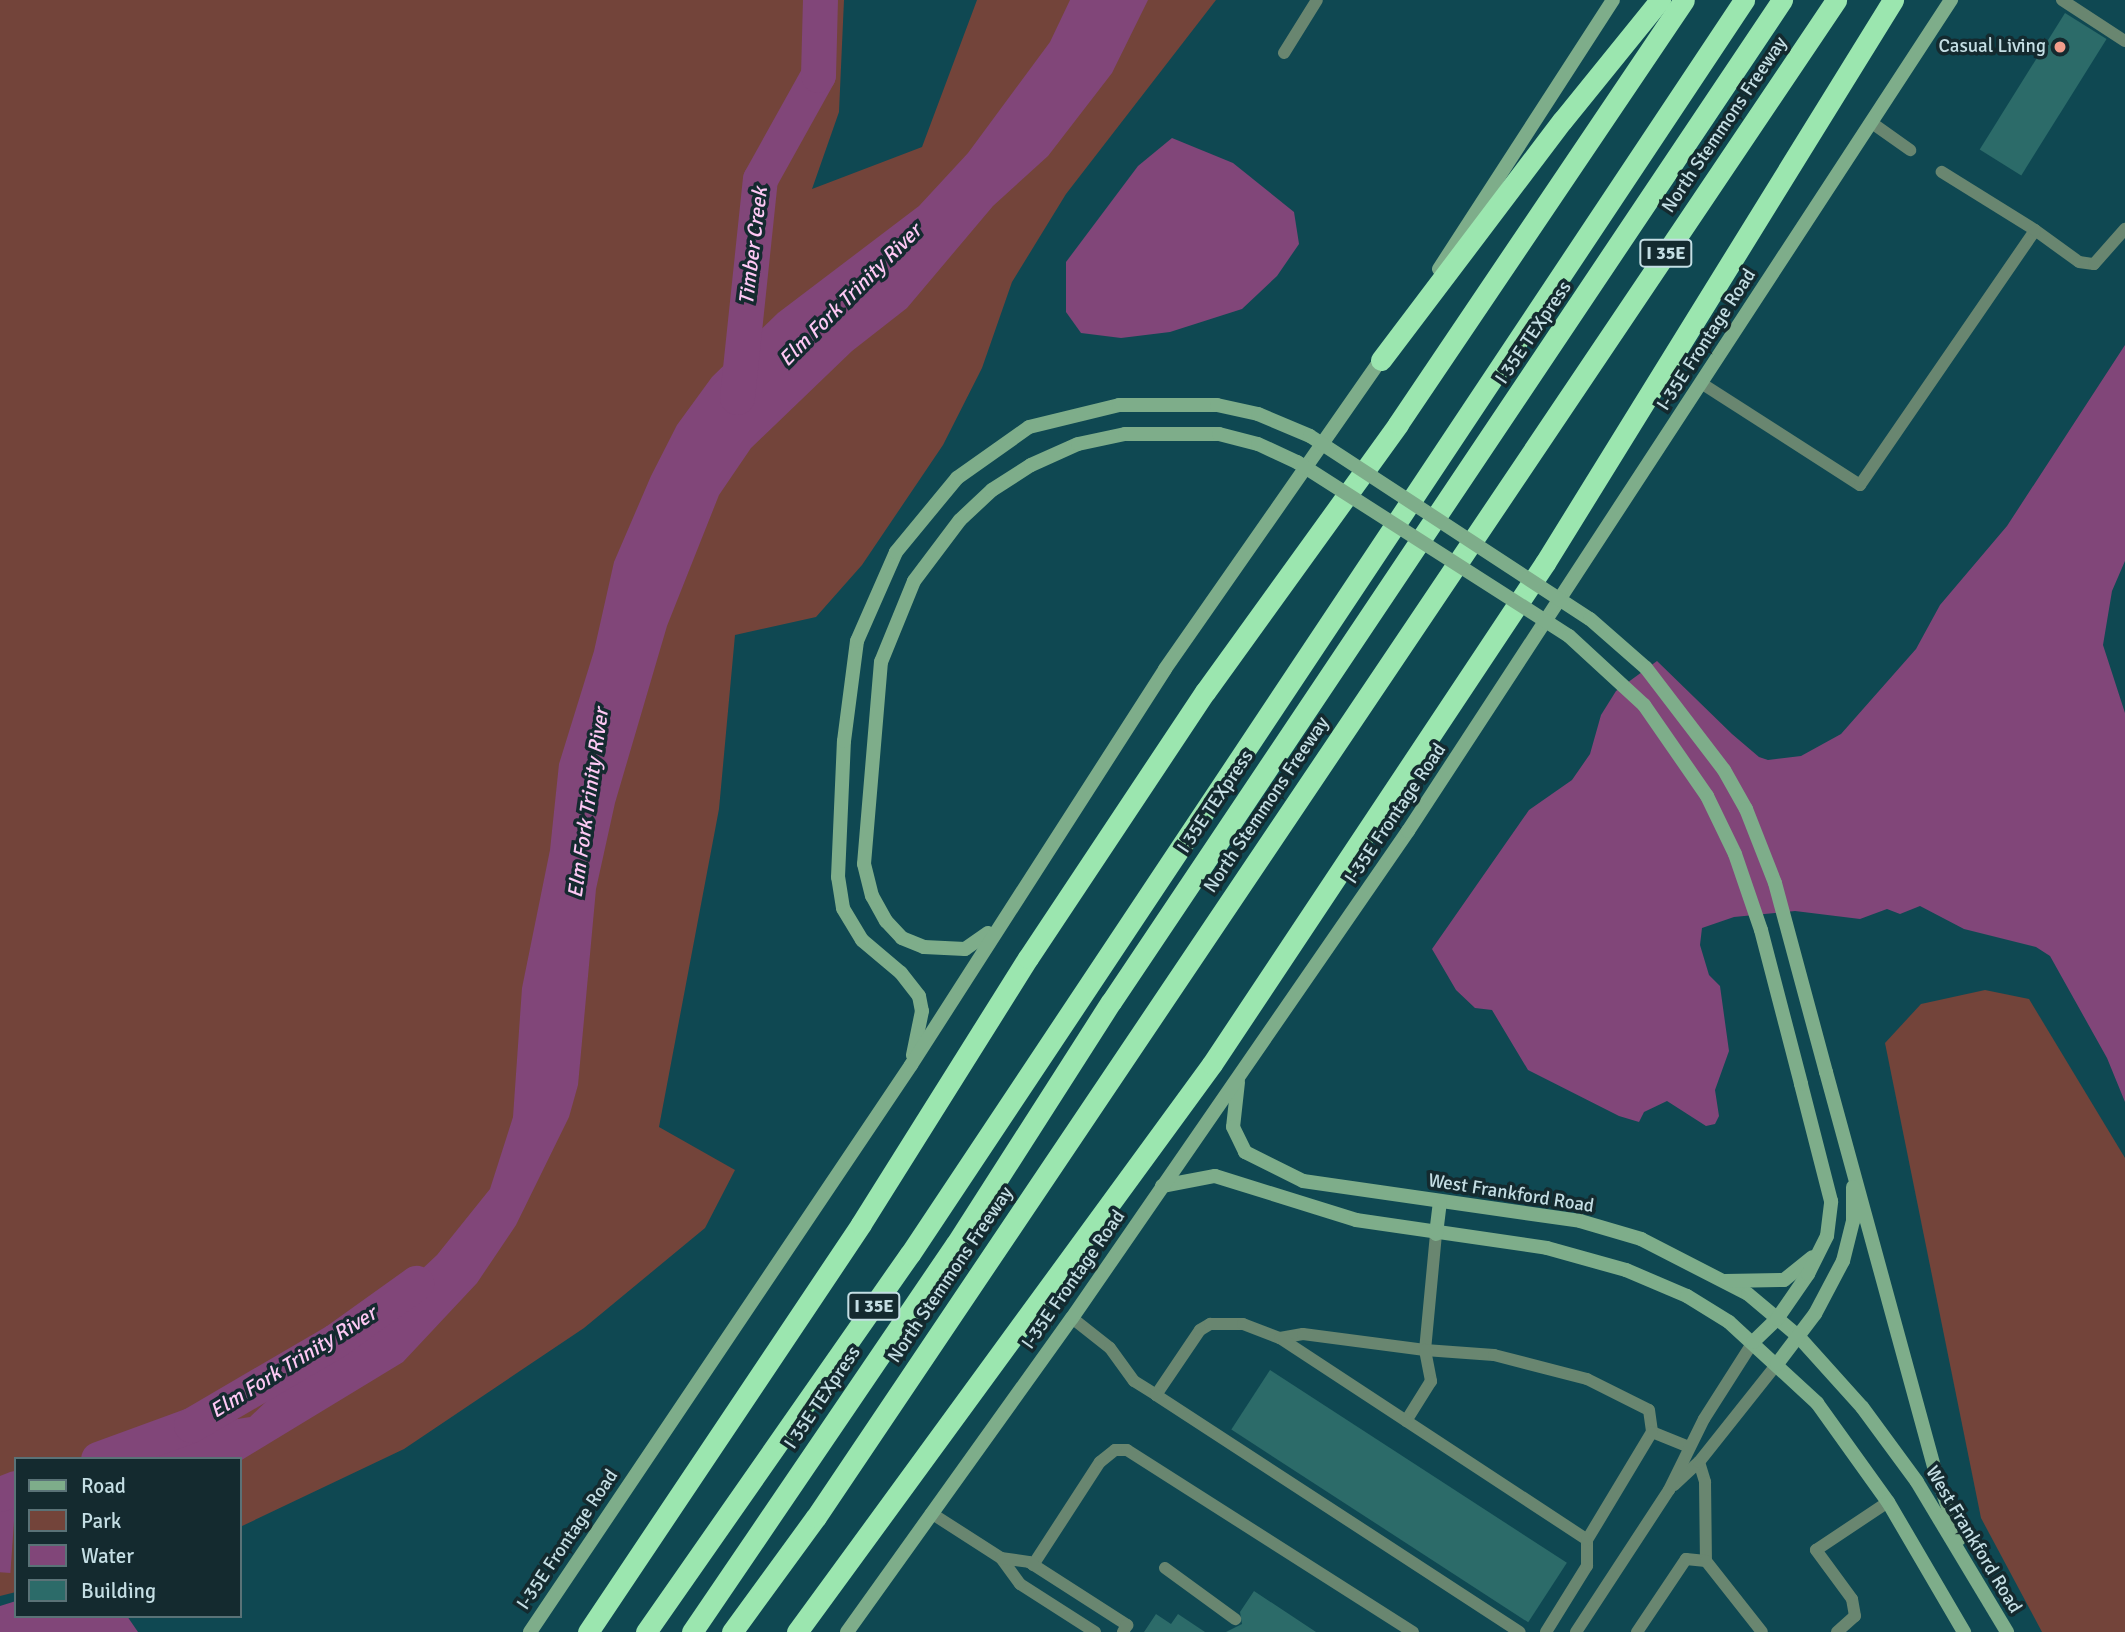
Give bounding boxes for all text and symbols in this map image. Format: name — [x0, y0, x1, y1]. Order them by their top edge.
street label: North Stemmons Freeway — [1657, 33, 1793, 217]
place label: Casual Living — [1938, 36, 2046, 58]
marker: Casual Living — [2052, 39, 2068, 55]
water label: Timber Creek — [733, 186, 773, 306]
water label: Elm Fork Trinity River — [773, 218, 927, 372]
road number: I 35E — [1638, 239, 1694, 268]
street label: I-35E Frontage Road — [1653, 265, 1761, 415]
street label: I 35E TEXpress — [1491, 277, 1577, 389]
water label: Elm Fork Trinity River — [562, 707, 614, 899]
street label: North Stemmons Freeway — [1199, 713, 1335, 897]
street label: I-35E Frontage Road — [1341, 739, 1451, 889]
street label: I 35E TEXpress — [1173, 746, 1259, 858]
street label: West Frankford Road — [1426, 1170, 1596, 1218]
street label: North Stemmons Freeway — [883, 1183, 1019, 1367]
street label: I-35E Frontage Road — [1017, 1206, 1131, 1354]
road number: I 35E — [846, 1292, 902, 1321]
water label: Elm Fork Trinity River — [205, 1301, 381, 1423]
street label: I 35E TEXpress — [780, 1342, 866, 1454]
legend — [14, 1457, 242, 1618]
street label: West Frankford Road — [1920, 1462, 2026, 1618]
street label: I-35E Frontage Road — [513, 1465, 623, 1615]
text: Road — [81, 1473, 126, 1499]
text: Park — [81, 1508, 121, 1534]
text: Water — [81, 1543, 134, 1569]
text: Building — [81, 1578, 156, 1604]

